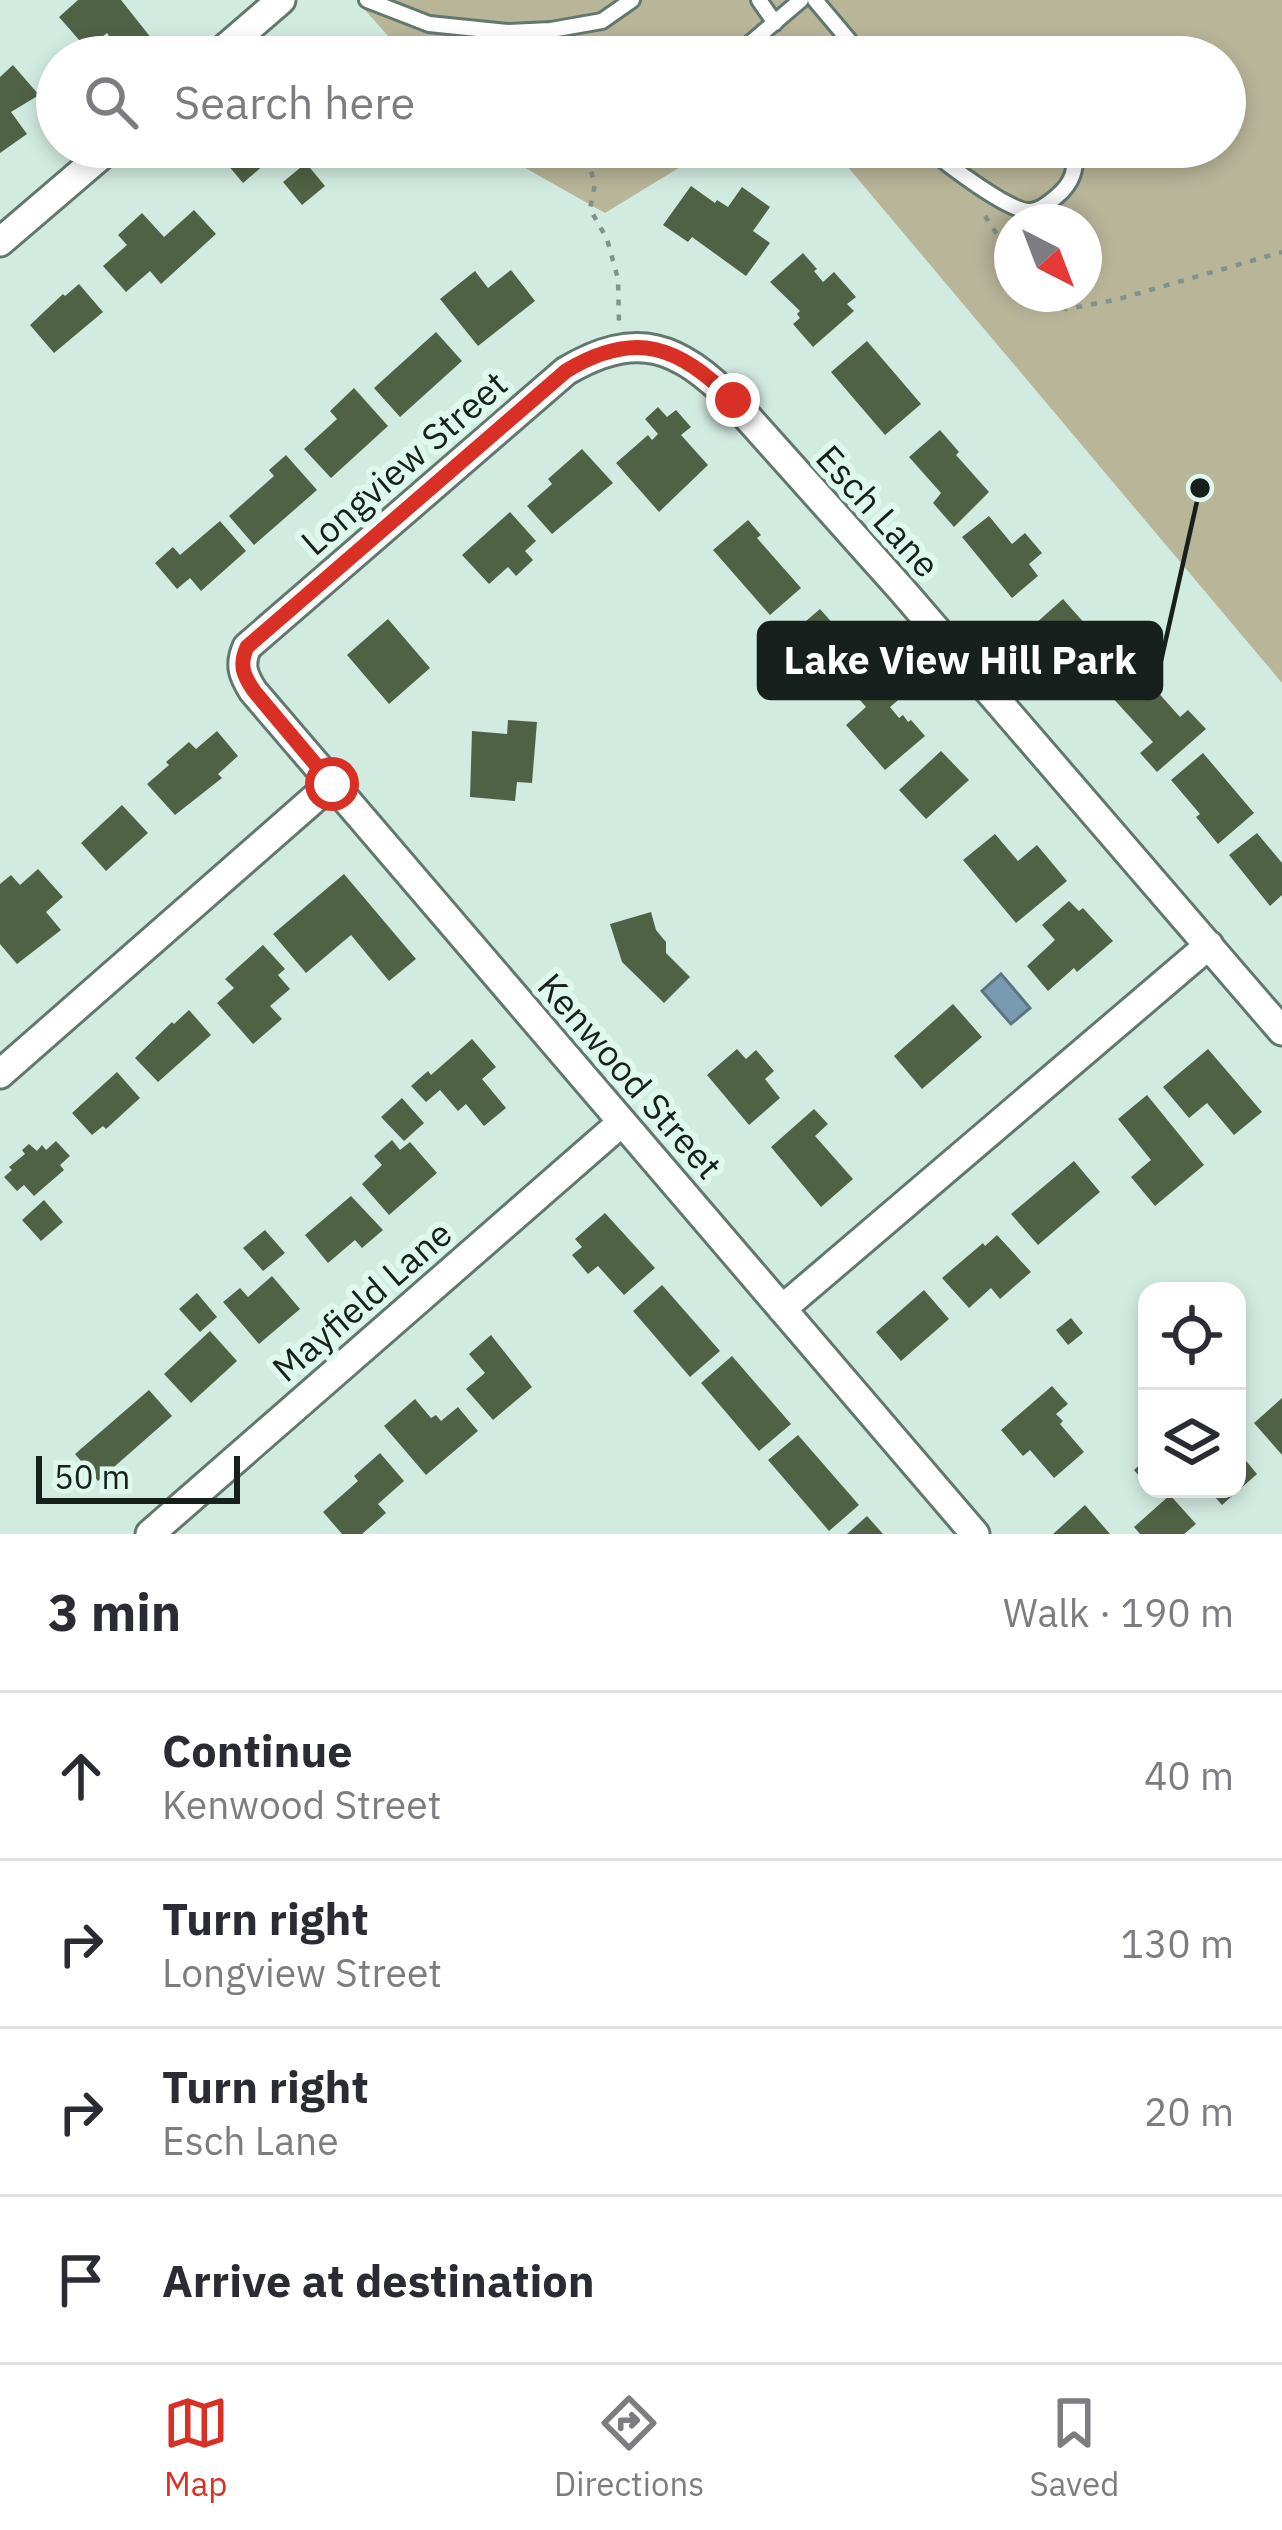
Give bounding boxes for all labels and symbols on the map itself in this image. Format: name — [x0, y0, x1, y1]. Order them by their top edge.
north arrow — [994, 204, 1102, 312]
street label: Longview Street — [291, 360, 517, 565]
route end — [706, 373, 760, 427]
street label: Esch Lane — [806, 434, 950, 587]
callout: Lake View Hill Park — [759, 623, 1161, 698]
text: Lake View Hill Park — [783, 634, 1137, 685]
route start — [305, 757, 359, 811]
street label: Kenwood Street — [528, 963, 733, 1188]
street label: Mayfield Lane — [262, 1210, 461, 1392]
scale bar — [36, 1450, 240, 1503]

